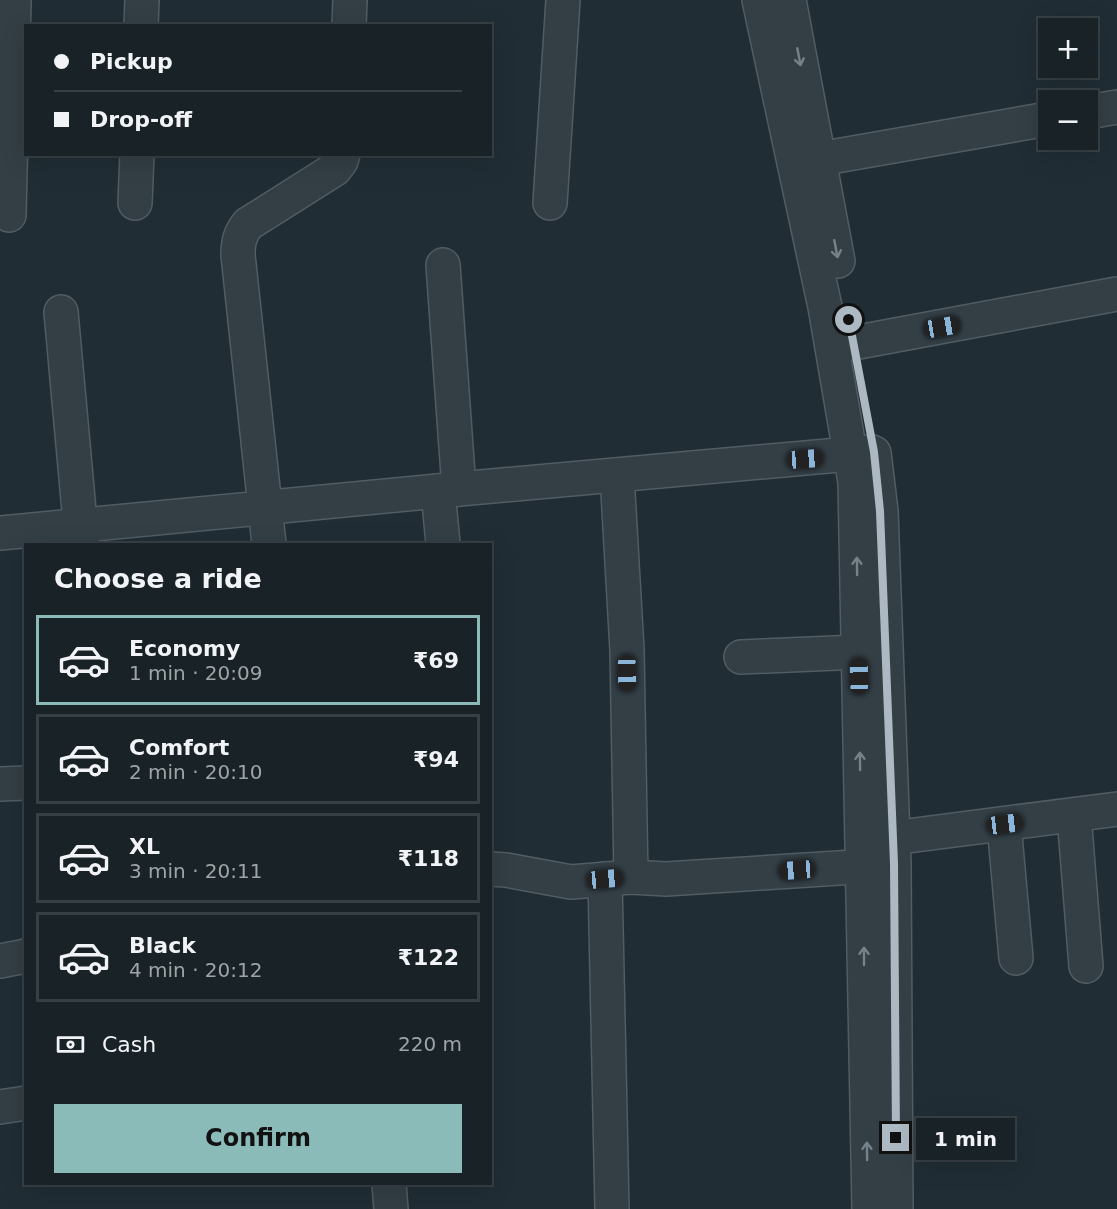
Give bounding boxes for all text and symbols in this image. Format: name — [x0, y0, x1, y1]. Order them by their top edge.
map controls — [1038, 18, 1098, 150]
button: + — [1038, 18, 1098, 78]
one-way arrow — [794, 47, 805, 67]
text: Pickup — [90, 49, 173, 74]
button: − — [1038, 90, 1098, 150]
text: Drop-off — [90, 107, 192, 132]
one-way arrow — [831, 239, 842, 258]
route start — [835, 306, 862, 333]
car — [923, 315, 961, 339]
car — [786, 449, 824, 469]
one-way arrow — [852, 556, 863, 576]
text: Choose a ride — [54, 563, 262, 594]
icon: car — [57, 633, 111, 687]
text: Economy — [129, 636, 240, 661]
text: ₹69 — [413, 648, 459, 673]
car — [618, 655, 636, 691]
car — [850, 658, 868, 694]
text: 1 min · 20:09 — [129, 661, 263, 685]
icon: car — [57, 732, 111, 786]
text: Comfort — [129, 735, 229, 760]
text: ₹94 — [413, 747, 459, 772]
one-way arrow — [854, 751, 866, 771]
text: 2 min · 20:10 — [129, 760, 263, 784]
car — [986, 813, 1024, 835]
icon: car — [57, 831, 111, 885]
text: XL — [129, 834, 160, 859]
text: ₹118 — [398, 846, 459, 871]
text: 3 min · 20:11 — [129, 859, 263, 883]
car — [778, 860, 816, 880]
car — [586, 868, 624, 890]
icon: car — [57, 930, 111, 984]
text: Black — [129, 933, 196, 958]
text: ₹122 — [398, 945, 459, 970]
one-way arrow — [858, 946, 870, 966]
text: 4 min · 20:12 — [129, 958, 263, 982]
icon: cash — [54, 1028, 87, 1061]
text: Cash — [102, 1032, 156, 1057]
text: 220 m — [398, 1032, 462, 1056]
button: Confirm — [54, 1104, 462, 1173]
callout: 1 min — [917, 1117, 1016, 1159]
route end — [882, 1124, 909, 1151]
text: 1 min — [934, 1127, 997, 1151]
one-way arrow — [861, 1141, 873, 1161]

